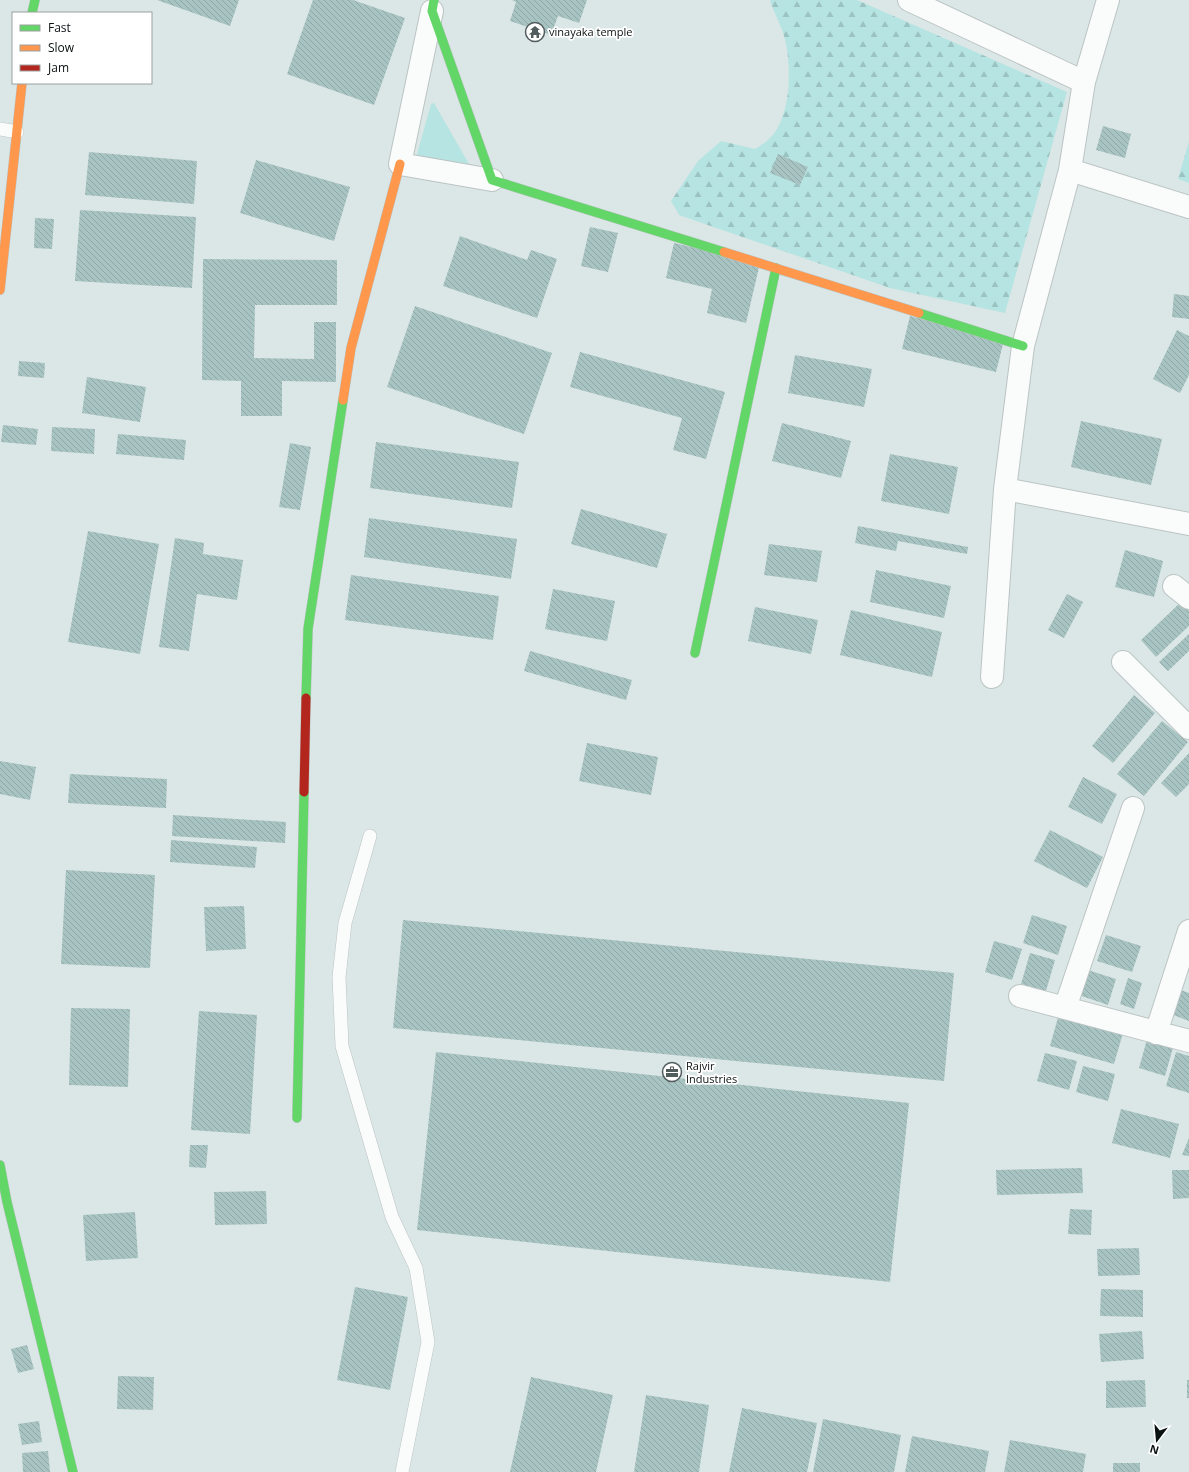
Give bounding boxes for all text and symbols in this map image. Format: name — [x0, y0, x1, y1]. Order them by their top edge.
legend — [12, 12, 152, 84]
text: Fast — [48, 19, 71, 36]
temple icon: vinayaka temple — [524, 21, 546, 43]
place label: vinayaka temple — [549, 24, 632, 39]
text: Slow — [48, 39, 75, 56]
text: Jam — [47, 59, 69, 76]
place label: Rajvir Industries — [686, 1058, 737, 1086]
office icon: Rajvir Industries — [661, 1061, 683, 1083]
north arrow — [1137, 1420, 1177, 1460]
text: N — [1148, 1442, 1160, 1459]

